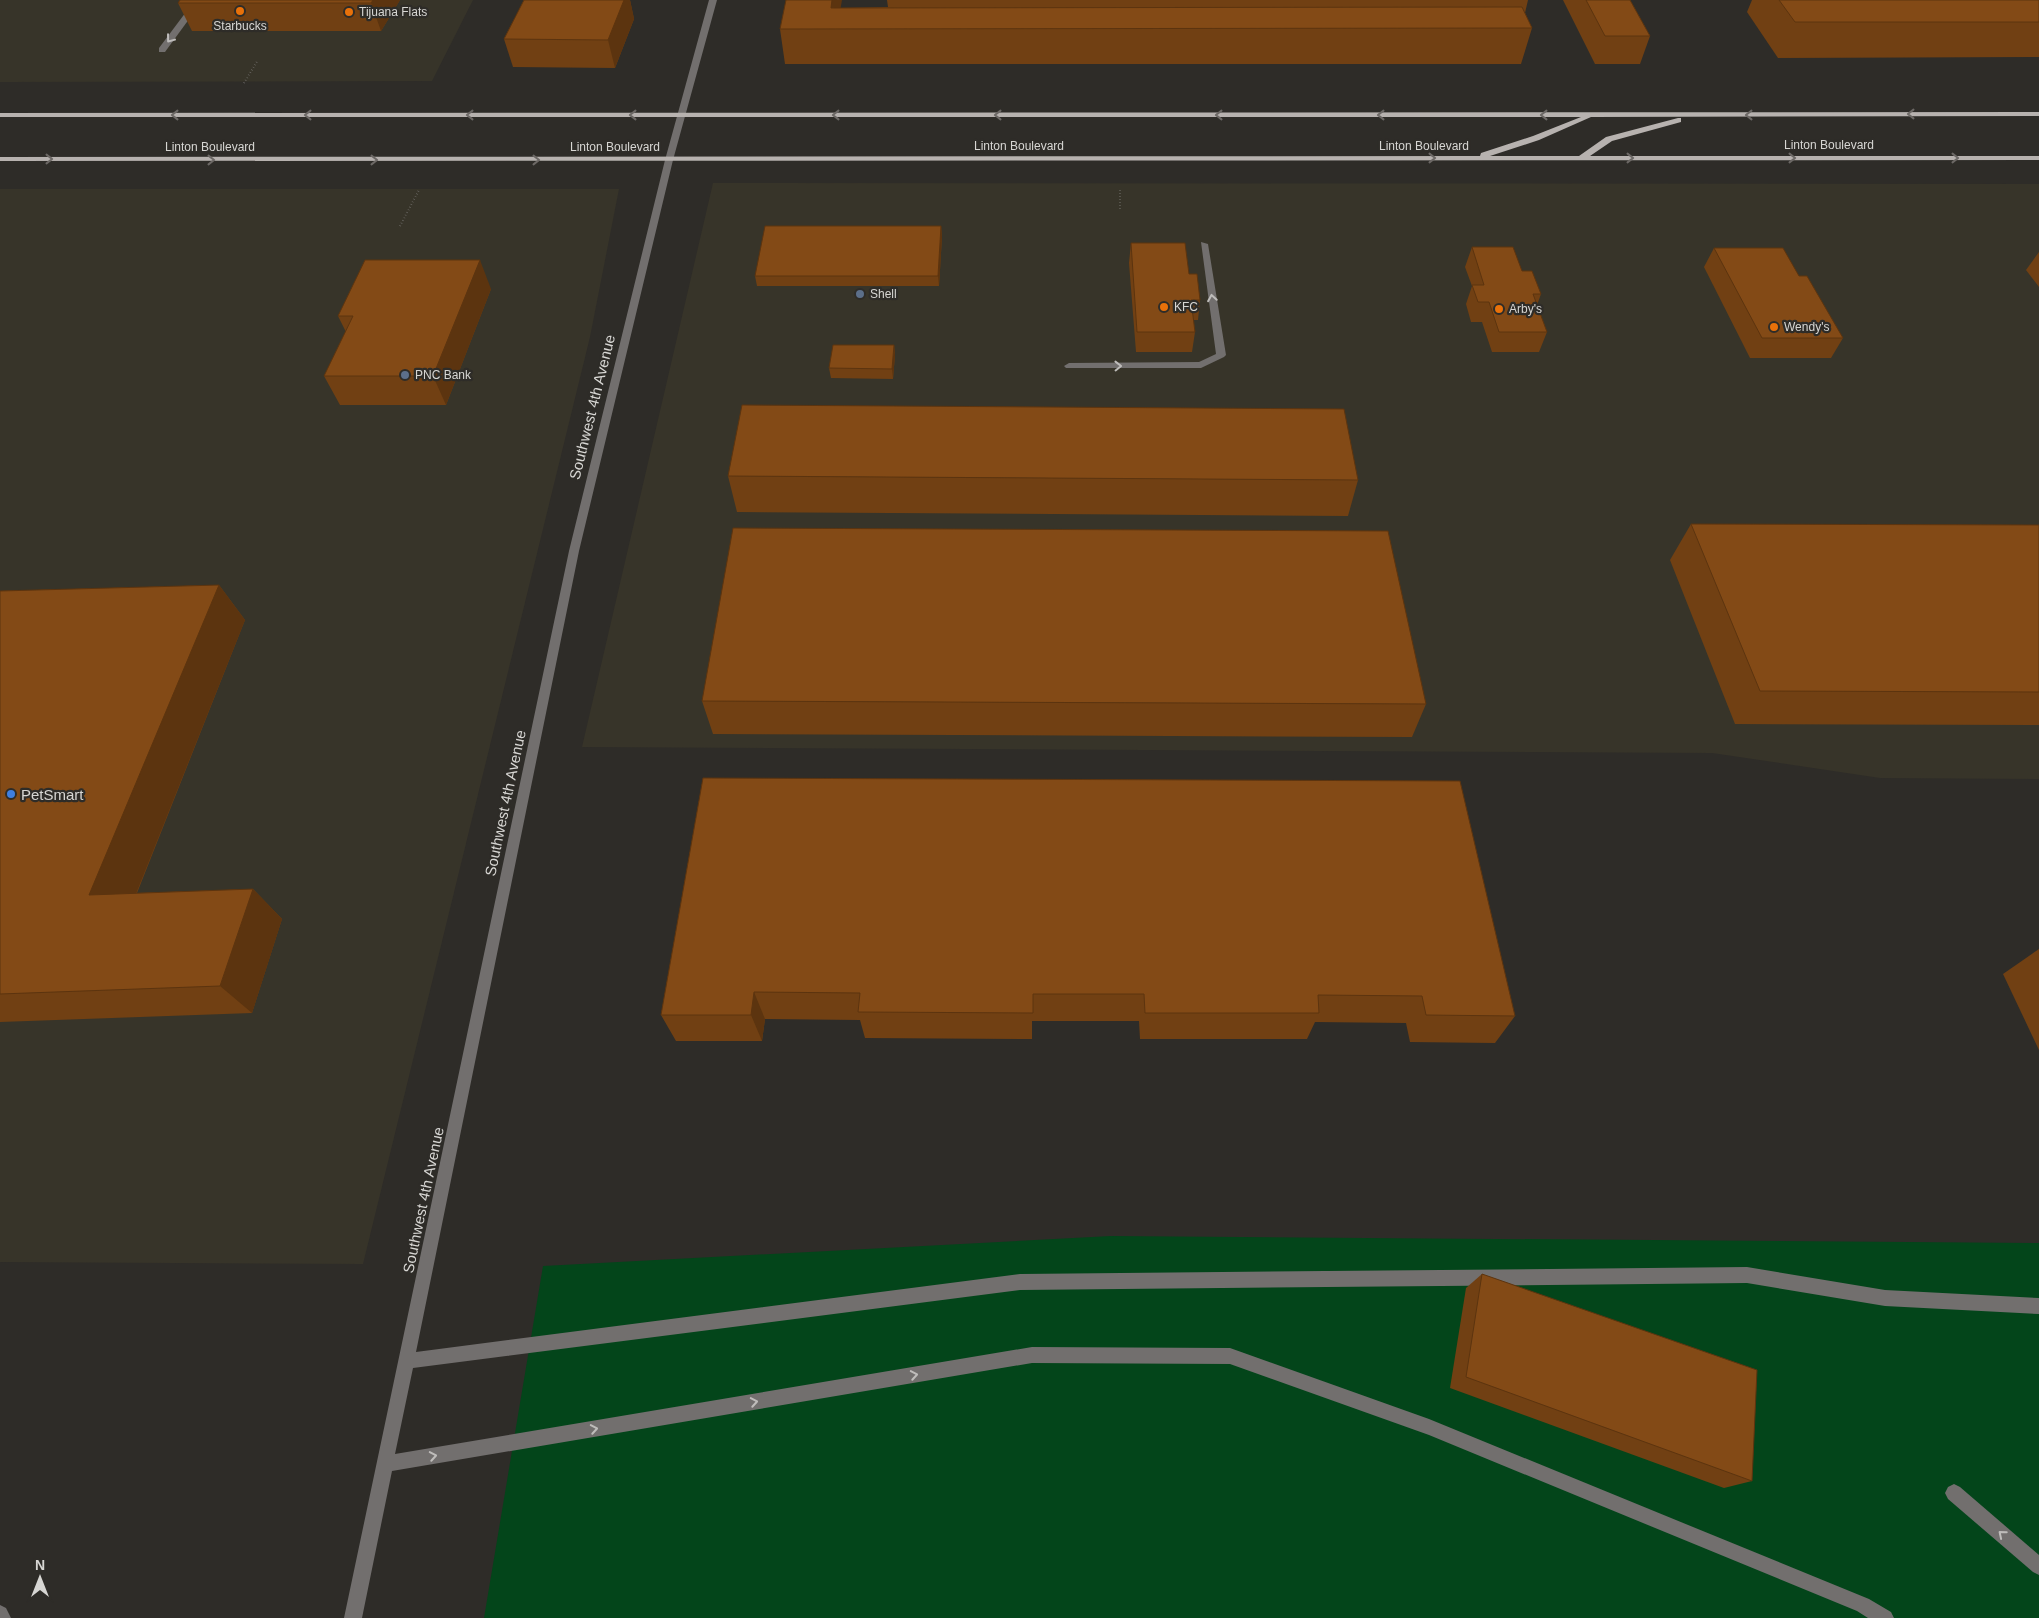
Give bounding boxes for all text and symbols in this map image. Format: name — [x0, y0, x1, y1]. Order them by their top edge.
marker: Starbucks — [234, 5, 246, 17]
place label: Tijuana Flats — [359, 5, 427, 19]
marker: Tijuana Flats — [343, 6, 355, 18]
place label: Starbucks — [213, 19, 267, 33]
one-way arrow — [167, 33, 176, 43]
one-way arrow — [1907, 109, 1914, 119]
one-way arrow — [170, 110, 178, 120]
one-way arrow — [303, 110, 311, 120]
one-way arrow — [466, 110, 474, 120]
one-way arrow — [628, 110, 636, 120]
one-way arrow — [832, 110, 840, 120]
one-way arrow — [994, 110, 1002, 120]
one-way arrow — [1215, 110, 1222, 120]
one-way arrow — [1377, 110, 1385, 120]
one-way arrow — [1540, 110, 1548, 120]
one-way arrow — [1744, 110, 1752, 120]
street label: Linton Boulevard — [1784, 138, 1874, 152]
street label: Linton Boulevard — [974, 139, 1064, 153]
street label: Linton Boulevard — [1379, 139, 1469, 153]
street label: Linton Boulevard — [165, 140, 255, 154]
street label: Linton Boulevard — [570, 140, 660, 154]
one-way arrow — [1428, 153, 1436, 163]
one-way arrow — [1626, 153, 1634, 163]
one-way arrow — [1789, 153, 1797, 163]
one-way arrow — [1952, 153, 1959, 163]
one-way arrow — [45, 154, 53, 164]
one-way arrow — [208, 155, 215, 165]
one-way arrow — [370, 155, 378, 165]
one-way arrow — [532, 155, 540, 165]
place label: Shell — [870, 287, 897, 301]
marker: Shell — [854, 288, 866, 300]
one-way arrow — [1207, 294, 1218, 302]
place label: KFC — [1174, 300, 1198, 314]
marker: KFC — [1158, 301, 1170, 313]
place label: Arby's — [1509, 302, 1542, 316]
marker: Arby's — [1493, 303, 1505, 315]
place label: Wendy's — [1784, 320, 1829, 334]
marker: Wendy's — [1768, 321, 1780, 333]
street label: Southwest 4th Avenue — [566, 333, 618, 481]
one-way arrow — [1114, 360, 1122, 371]
place label: PNC Bank — [415, 368, 472, 382]
marker: PNC Bank — [399, 369, 411, 381]
street label: Southwest 4th Avenue — [481, 728, 529, 878]
place label: PetSmart — [21, 786, 84, 803]
marker: PetSmart — [5, 788, 17, 800]
street label: Southwest 4th Avenue — [399, 1125, 447, 1275]
one-way arrow — [910, 1370, 918, 1380]
one-way arrow — [749, 1397, 758, 1407]
one-way arrow — [589, 1424, 598, 1434]
one-way arrow — [429, 1451, 438, 1461]
one-way arrow — [1999, 1531, 2008, 1540]
north arrow — [15, 1553, 65, 1603]
text: N — [35, 1557, 45, 1573]

